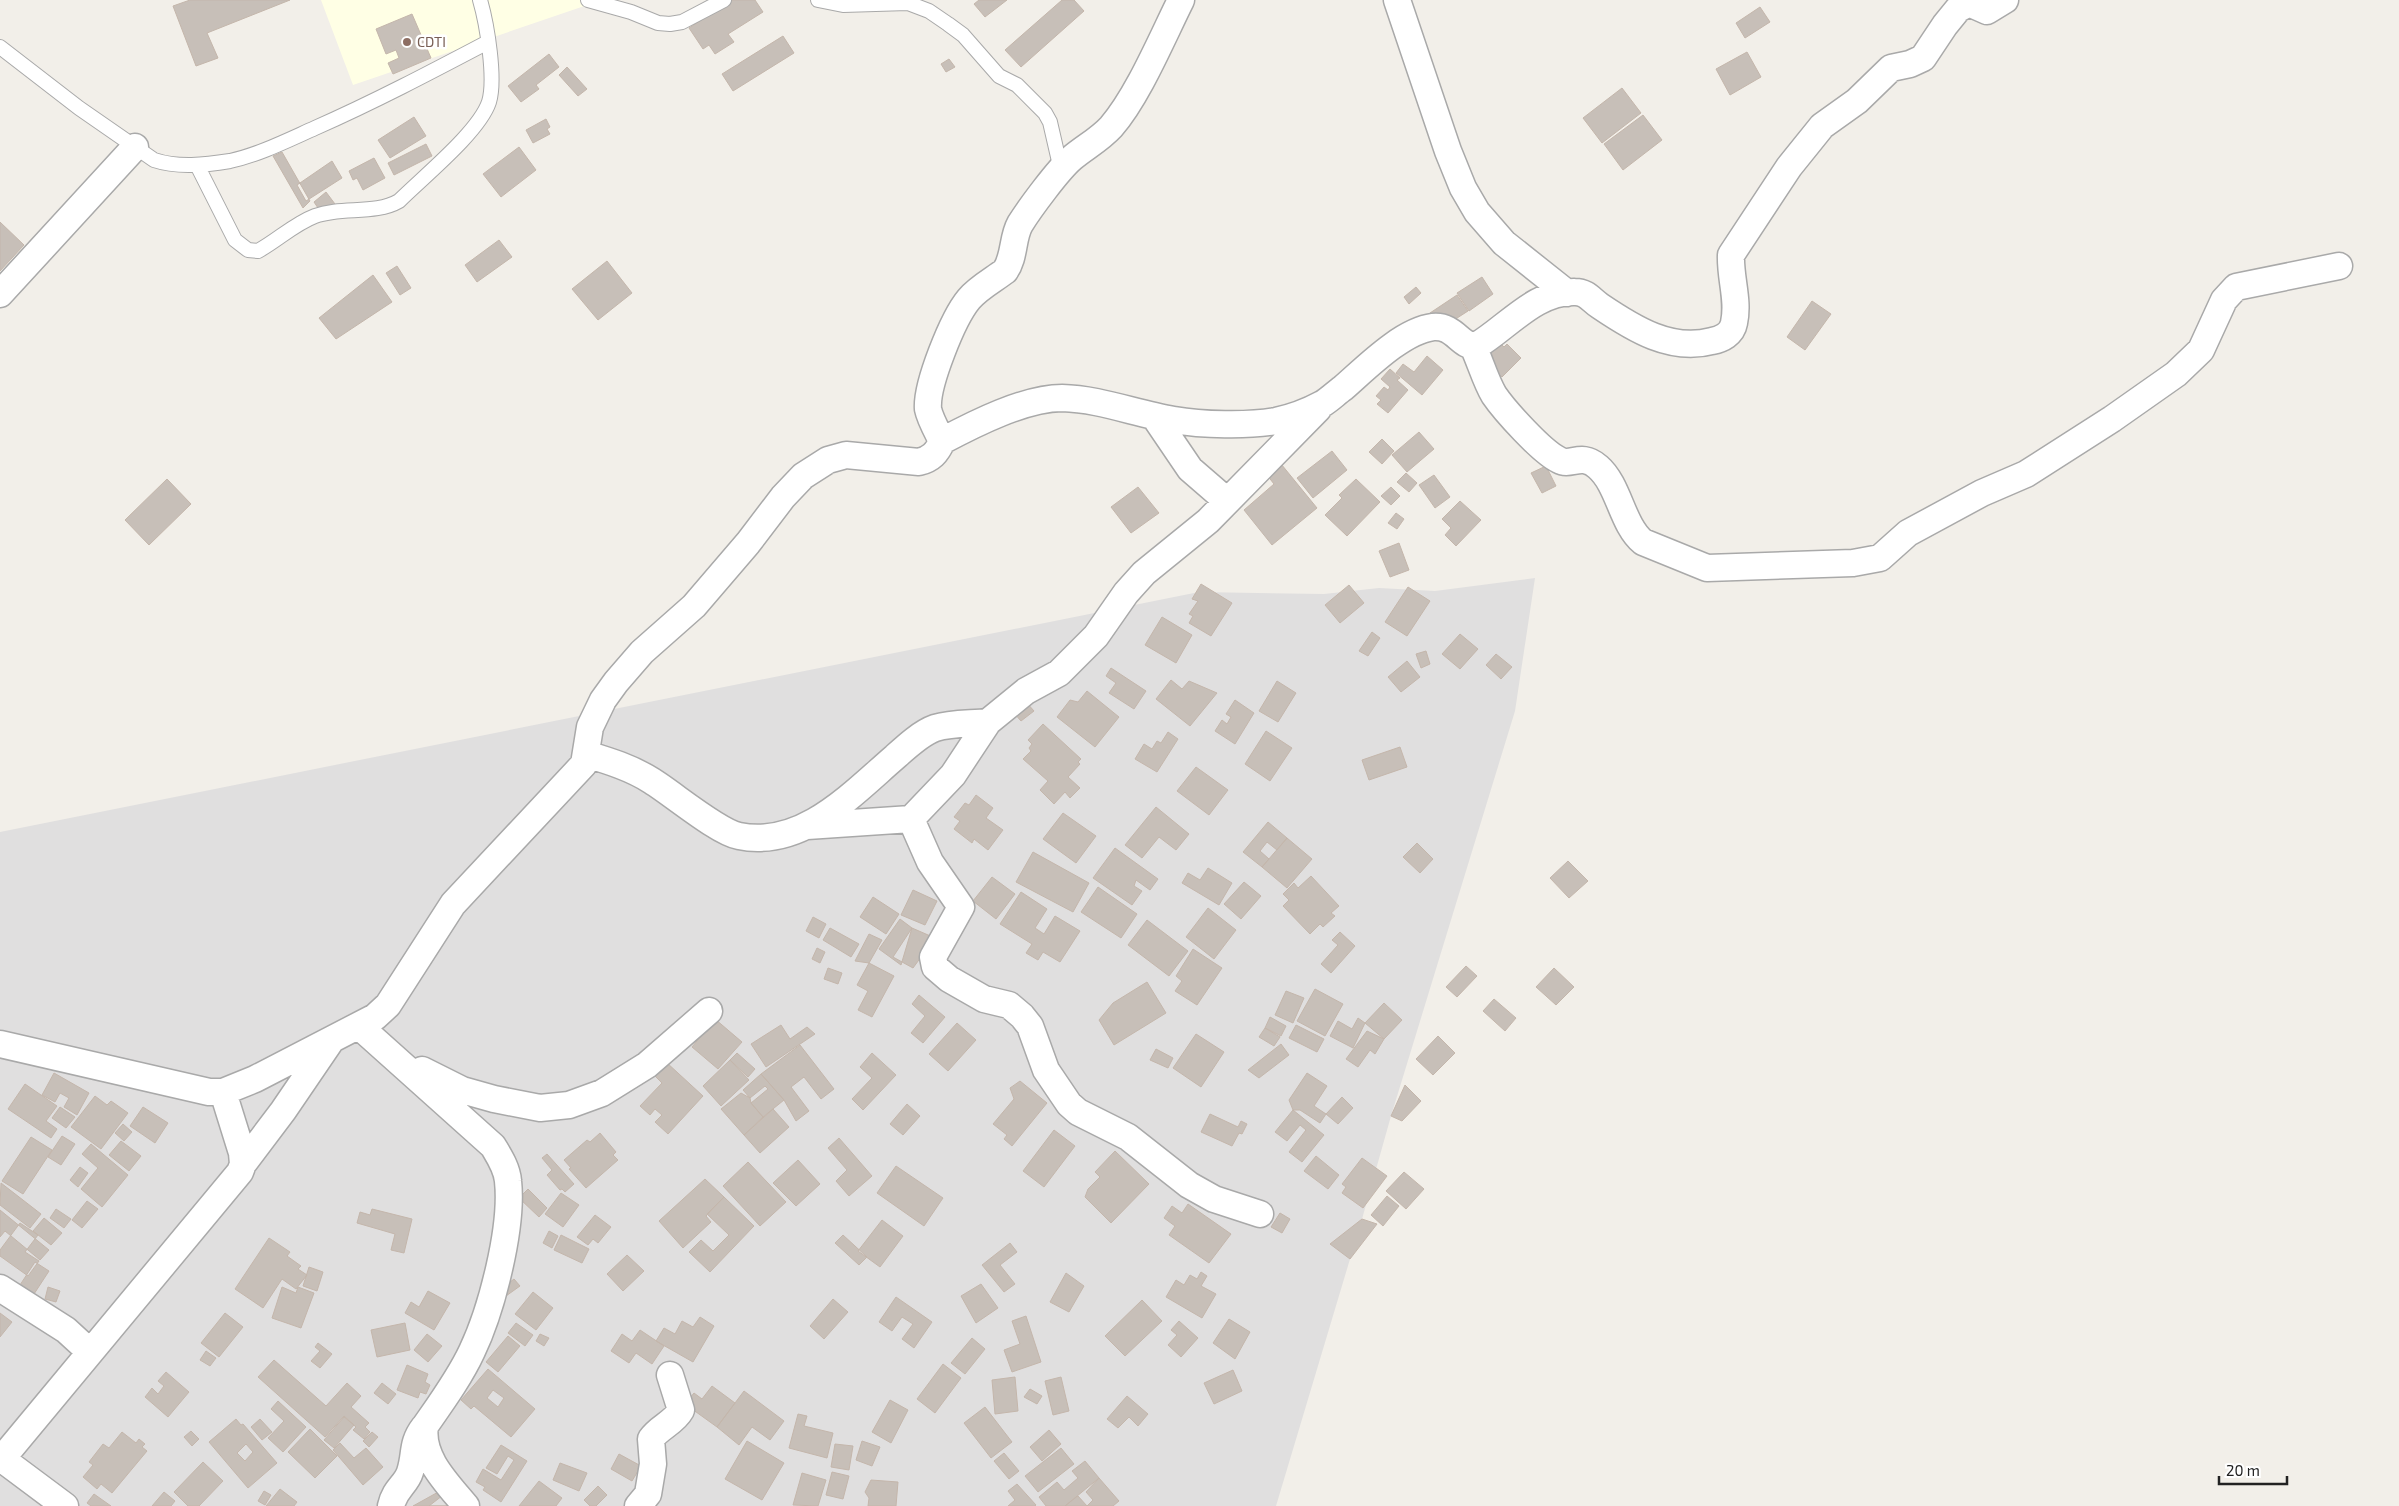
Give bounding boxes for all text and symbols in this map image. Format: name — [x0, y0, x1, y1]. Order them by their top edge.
place label: CDTI — [417, 33, 446, 50]
marker: CDTI — [401, 36, 413, 48]
scale bar — [2219, 1454, 2286, 1486]
text: 20 m — [2226, 1461, 2260, 1479]

